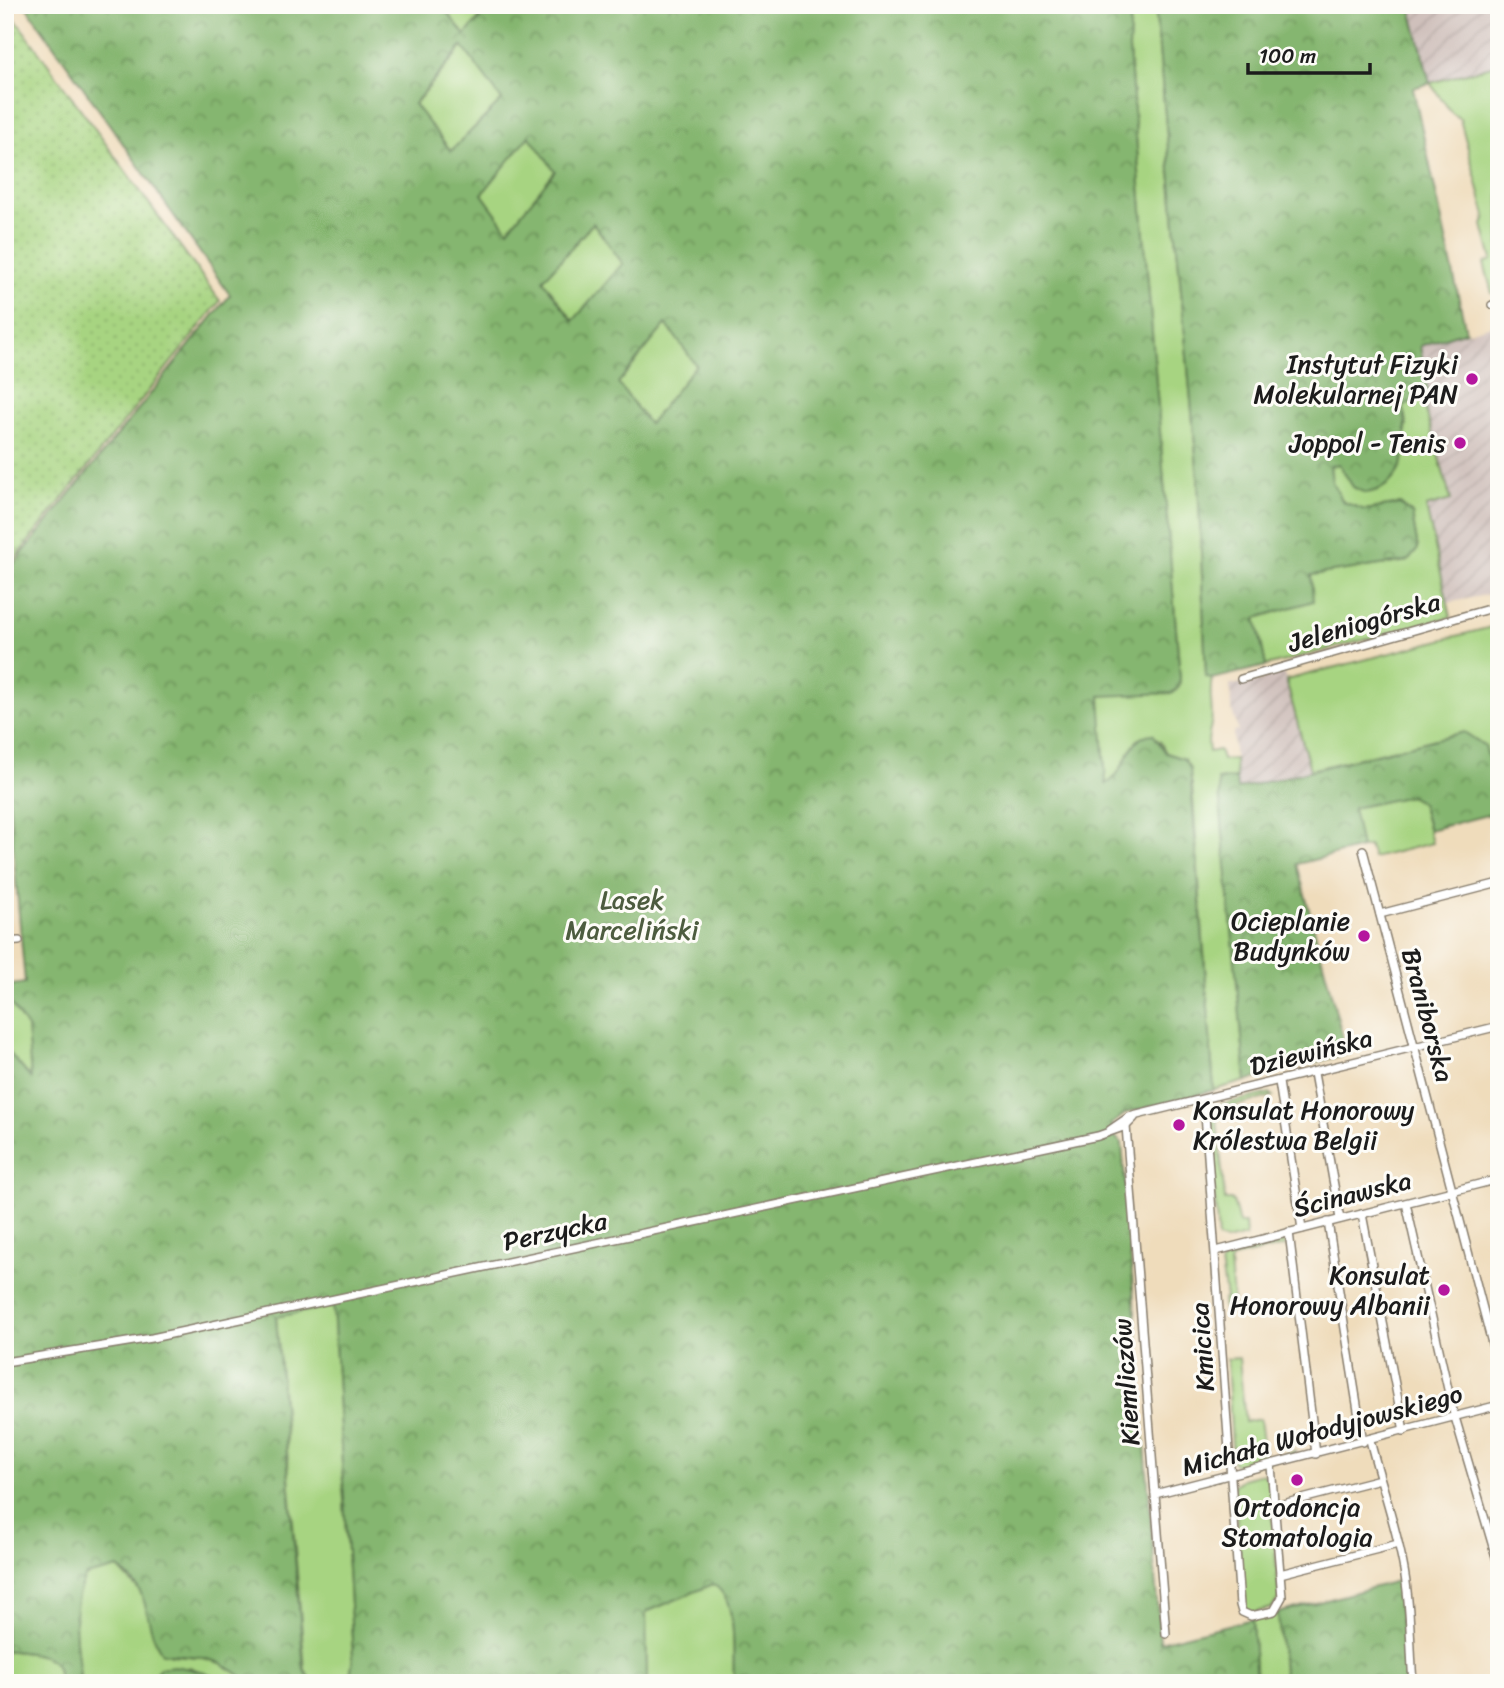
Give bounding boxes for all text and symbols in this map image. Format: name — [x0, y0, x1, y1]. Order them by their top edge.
scale bar — [1248, 32, 1371, 76]
text: 100 m — [1259, 37, 1316, 75]
place label: Instytut Fizyki Molekularnej PAN — [1253, 341, 1459, 417]
marker: Instytut Fizyki Molekularnej PAN — [1464, 371, 1480, 387]
place label: Joppol - Tenis — [1288, 420, 1446, 466]
marker: Joppol - Tenis — [1452, 435, 1468, 451]
street label: Jeleniogórska — [1281, 578, 1446, 666]
park label: Lasek Marceliński — [566, 877, 699, 953]
place label: Ocieplanie Budynków — [1231, 898, 1350, 974]
marker: Ocieplanie Budynków — [1356, 928, 1372, 944]
street label: Braniborska — [1388, 943, 1468, 1087]
street label: Dziewińska — [1245, 1015, 1377, 1089]
place label: Konsulat Honorowy Królestwa Belgii — [1193, 1087, 1415, 1163]
marker: Konsulat Honorowy Królestwa Belgii — [1171, 1117, 1187, 1133]
street label: Ścinawska — [1288, 1157, 1416, 1231]
street label: Perzycka — [499, 1197, 612, 1264]
place label: Konsulat Honorowy Albanii — [1230, 1252, 1431, 1328]
marker: Konsulat Honorowy Albanii — [1436, 1282, 1452, 1298]
street label: Kmicica — [1176, 1301, 1228, 1393]
street label: Kiemliczów — [1099, 1317, 1153, 1447]
street label: Michała Wołodyjowskiego — [1176, 1370, 1468, 1490]
marker: Ortodoncja Stomatologia — [1289, 1472, 1305, 1488]
place label: Ortodoncja Stomatologia — [1221, 1484, 1373, 1560]

